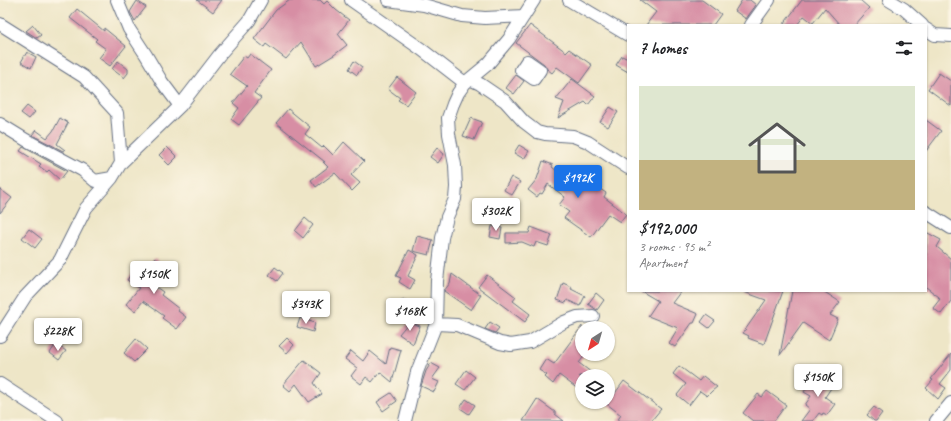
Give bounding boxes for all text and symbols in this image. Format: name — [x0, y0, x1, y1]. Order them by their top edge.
icon: filters — [893, 37, 915, 59]
text: 7 homes — [639, 38, 687, 59]
icon: home — [741, 112, 813, 184]
pin: $192K — [550, 165, 606, 199]
text: $192K — [563, 170, 593, 186]
pin: $302K — [468, 198, 524, 232]
text: $302K — [481, 203, 511, 219]
text: $192,000 — [639, 218, 696, 239]
text: 3 rooms · 95 m² — [639, 239, 709, 255]
text: Apartment — [639, 255, 687, 271]
pin: $150K — [126, 261, 182, 295]
text: $150K — [139, 266, 169, 282]
pin: $343K — [278, 291, 334, 325]
text: $343K — [291, 296, 321, 312]
pin: $168K — [382, 298, 438, 332]
text: $168K — [395, 303, 425, 319]
pin: $228K — [30, 318, 86, 352]
north arrow — [575, 321, 615, 361]
map controls — [575, 321, 615, 409]
text: $228K — [43, 323, 73, 339]
pin: $150K — [790, 364, 846, 398]
button: layers — [575, 369, 615, 409]
text: $150K — [803, 369, 833, 385]

